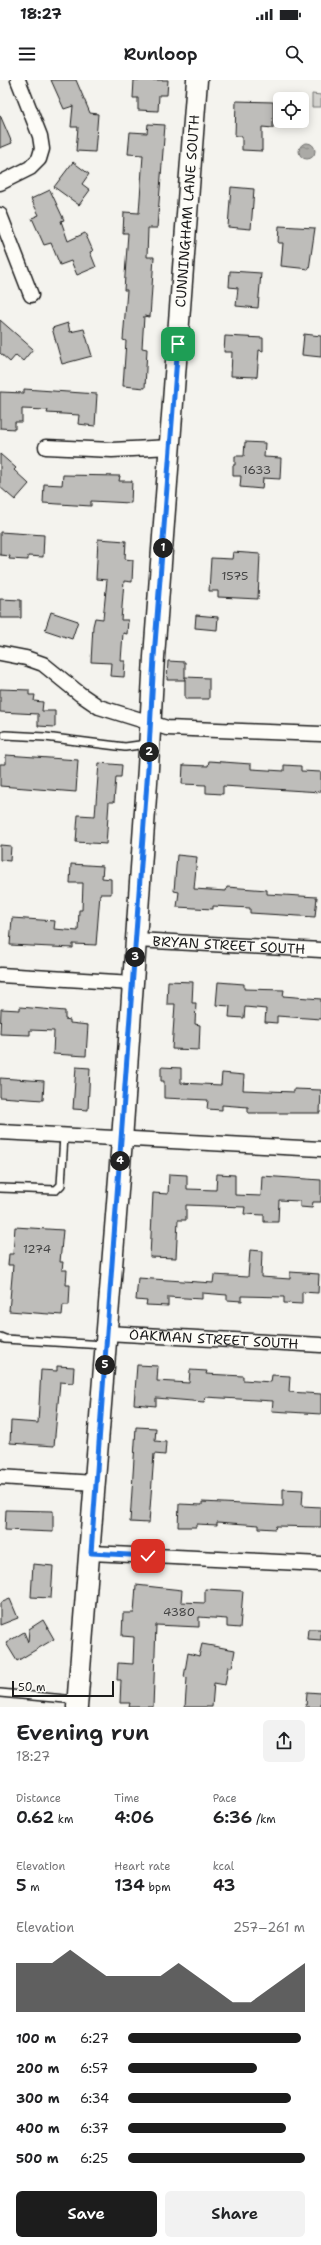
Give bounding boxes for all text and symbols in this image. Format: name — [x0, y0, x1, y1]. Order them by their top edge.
text: 18:27 — [20, 4, 62, 24]
text: Runloop — [123, 42, 198, 66]
icon: menu — [16, 43, 38, 65]
icon: search — [283, 43, 305, 65]
map controls — [273, 92, 309, 128]
button: locate — [273, 92, 309, 128]
street label: CUNNINGHAM LANE SOUTH — [171, 114, 203, 308]
pin — [161, 327, 195, 361]
icon: arrive — [167, 333, 189, 355]
house number: 1633 — [243, 462, 271, 478]
pin: 1 — [153, 538, 173, 558]
text: 1 — [160, 540, 166, 555]
house number: 1575 — [222, 568, 248, 584]
pin: 2 — [139, 742, 159, 762]
text: 2 — [145, 744, 153, 759]
street label: BRYAN STREET SOUTH — [152, 932, 306, 958]
pin: 3 — [125, 947, 145, 967]
text: 3 — [131, 949, 139, 964]
pin: 4 — [110, 1151, 130, 1171]
text: 4 — [116, 1153, 124, 1168]
house number: 1274 — [23, 1241, 51, 1257]
street label: OAKMAN STREET SOUTH — [129, 1325, 299, 1353]
pin: 5 — [95, 1355, 115, 1375]
text: 5 — [102, 1357, 108, 1372]
pin — [131, 1539, 165, 1573]
icon: check — [137, 1545, 159, 1567]
house number: 4380 — [163, 1604, 195, 1620]
scale bar — [12, 1679, 114, 1698]
text: 50 m — [18, 1680, 46, 1695]
text: Evening run — [16, 1718, 149, 1747]
button: share — [263, 1720, 305, 1762]
text: 18:27 — [16, 1748, 50, 1765]
text: Distance — [16, 1791, 61, 1806]
text: Time — [114, 1791, 140, 1806]
text: Pace — [213, 1791, 237, 1806]
text: 0.62 — [16, 1806, 54, 1828]
text: 4:06 — [114, 1806, 154, 1828]
text: 6:36 — [213, 1806, 252, 1828]
text: km — [54, 1812, 73, 1827]
text: /km — [252, 1812, 276, 1827]
text: Elevation — [16, 1859, 65, 1874]
text: Heart rate — [114, 1859, 170, 1874]
text: kcal — [213, 1859, 234, 1874]
text: 5 — [16, 1874, 27, 1896]
text: 134 — [114, 1874, 145, 1896]
text: 43 — [213, 1874, 236, 1896]
text: m — [27, 1880, 40, 1895]
text: bpm — [145, 1880, 171, 1895]
text: Elevation — [16, 1919, 74, 1936]
text: 257–261 m — [233, 1919, 305, 1936]
text: 100 m — [16, 2030, 56, 2047]
text: 6:27 — [80, 2030, 109, 2047]
text: 200 m — [16, 2060, 59, 2077]
text: 6:57 — [80, 2060, 108, 2077]
text: 300 m — [16, 2090, 60, 2107]
text: 6:34 — [80, 2090, 109, 2107]
text: 400 m — [16, 2120, 60, 2137]
text: 6:37 — [80, 2120, 109, 2137]
text: 500 m — [16, 2150, 59, 2167]
text: 6:25 — [80, 2150, 108, 2167]
button: Save — [16, 2191, 157, 2237]
button: Share — [165, 2191, 305, 2237]

